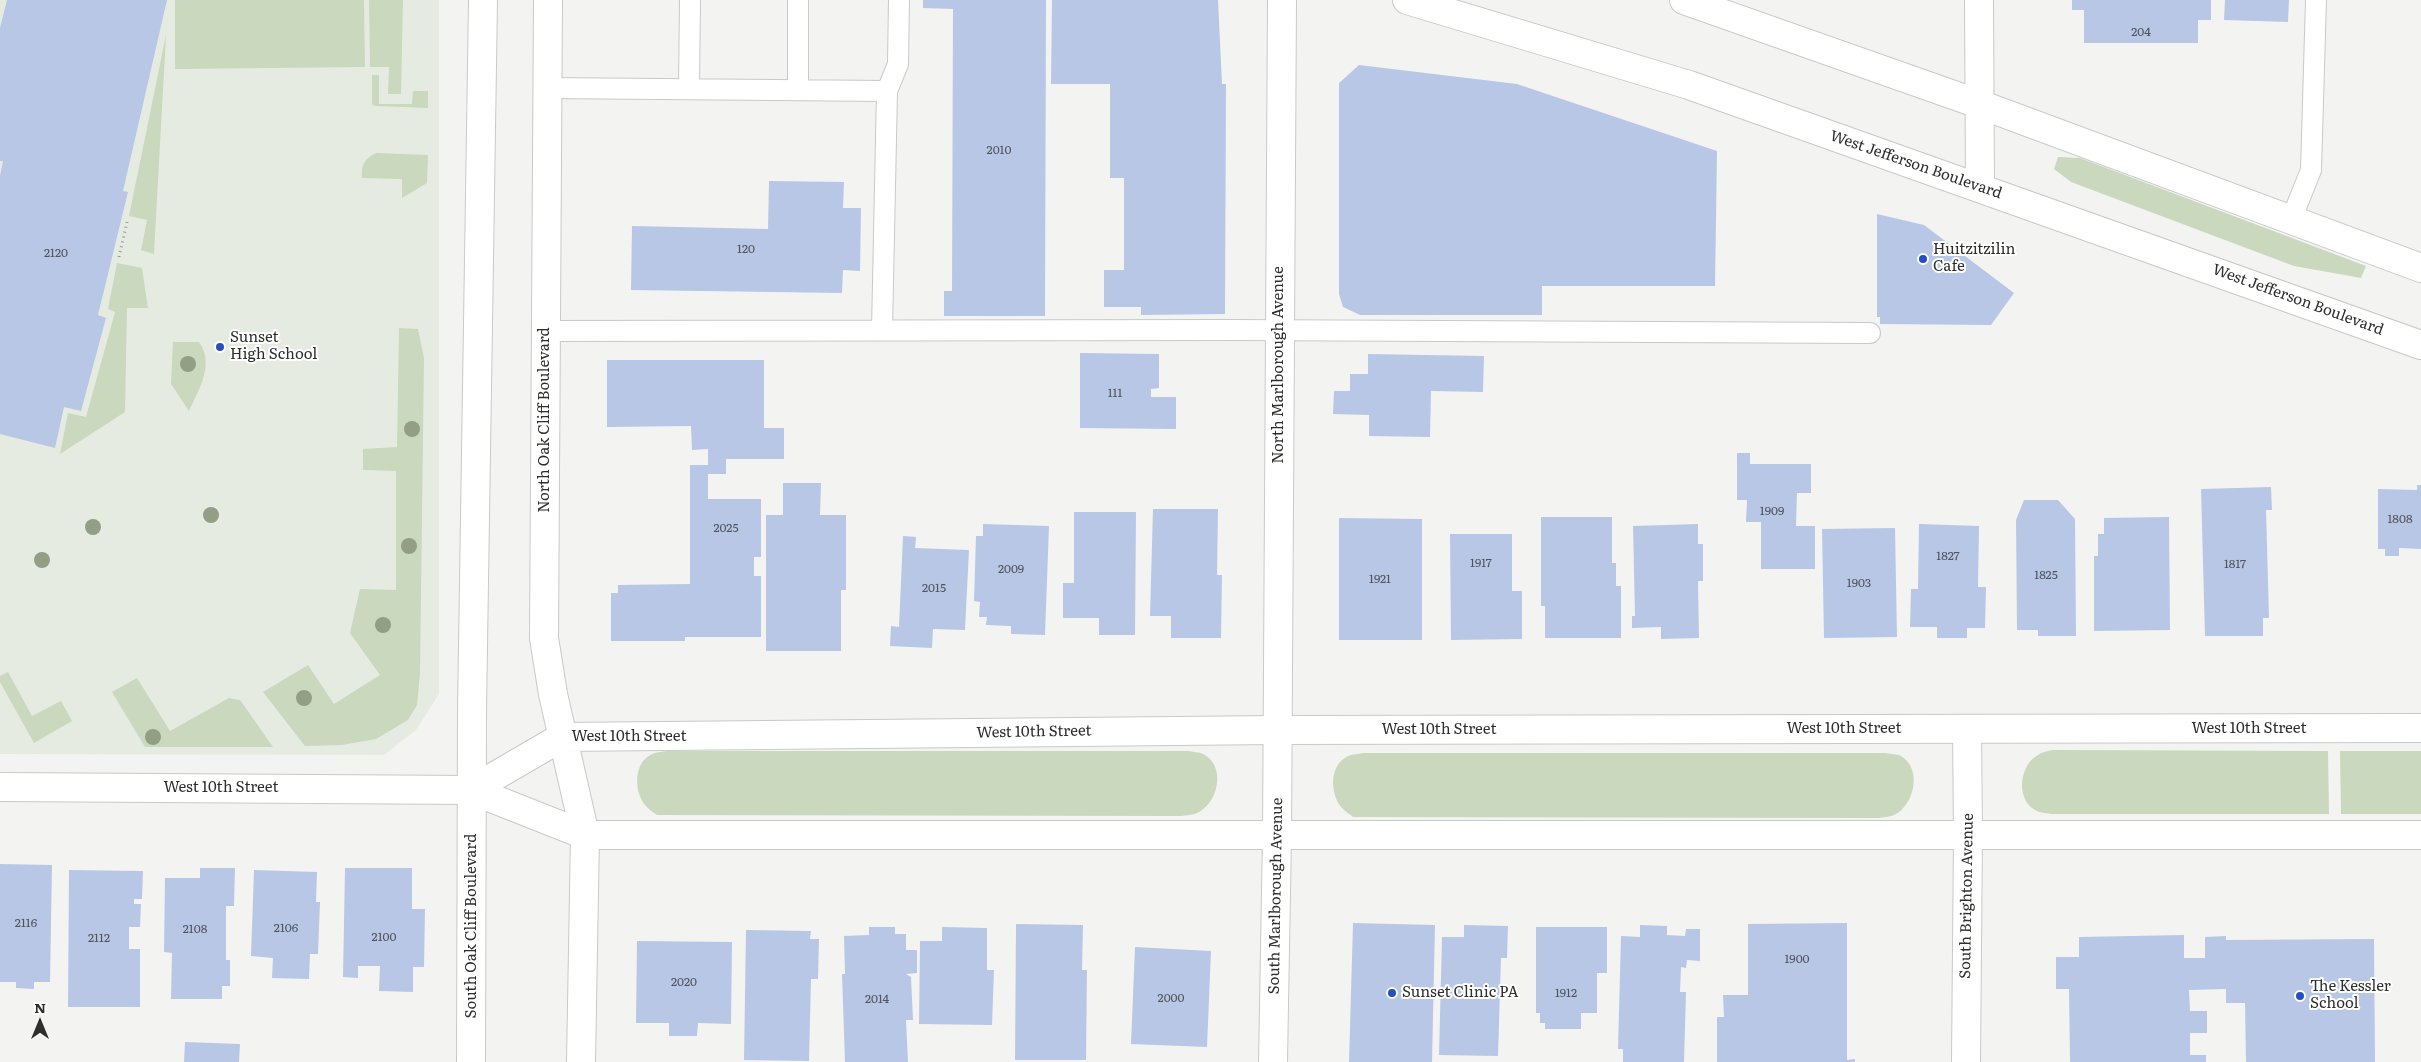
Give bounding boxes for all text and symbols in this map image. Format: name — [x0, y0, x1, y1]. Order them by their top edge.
house number: 204 — [2131, 25, 2151, 39]
street label: West Jefferson Boulevard — [1828, 127, 2004, 203]
house number: 2010 — [987, 143, 1011, 157]
place label: Huitzitzilin Cafe — [1933, 241, 2016, 276]
house number: 120 — [737, 242, 755, 256]
house number: 2120 — [44, 246, 68, 260]
marker: Huitzitzilin Cafe — [1917, 253, 1929, 265]
street label: West Jefferson Boulevard — [2210, 261, 2386, 339]
street label: North Marlborough Avenue — [1270, 266, 1288, 464]
street label: North Oak Cliff Boulevard — [536, 327, 554, 513]
place label: Sunset High School — [230, 329, 317, 364]
marker: Sunset High School — [214, 341, 226, 353]
house number: 111 — [1108, 386, 1122, 400]
house number: 1909 — [1760, 504, 1784, 518]
house number: 1808 — [2387, 512, 2413, 526]
house number: 2025 — [713, 521, 739, 535]
house number: 1827 — [1936, 549, 1960, 563]
house number: 1917 — [1470, 556, 1492, 570]
house number: 1817 — [2224, 557, 2246, 571]
house number: 2009 — [998, 562, 1024, 576]
house number: 1825 — [2034, 568, 2058, 582]
house number: 1921 — [1369, 572, 1391, 586]
house number: 1903 — [1847, 576, 1871, 590]
house number: 2015 — [922, 581, 946, 595]
street label: West 10th Street — [1787, 720, 1901, 738]
street label: West 10th Street — [2192, 720, 2306, 738]
street label: West 10th Street — [1382, 721, 1496, 739]
street label: West 10th Street — [976, 722, 1092, 742]
street label: West 10th Street — [572, 728, 686, 746]
street label: West 10th Street — [164, 779, 278, 797]
street label: South Marlborough Avenue — [1265, 797, 1287, 995]
street label: South Brighton Avenue — [1957, 813, 1977, 979]
street label: South Oak Cliff Boulevard — [463, 834, 481, 1018]
house number: 2116 — [15, 916, 37, 930]
house number: 2106 — [274, 921, 298, 935]
house number: 2108 — [183, 922, 207, 936]
house number: 2100 — [372, 930, 396, 944]
house number: 2112 — [88, 931, 110, 945]
house number: 1900 — [1784, 952, 1810, 966]
house number: 2020 — [671, 975, 697, 989]
place label: The Kessler School — [2310, 978, 2391, 1013]
place label: Sunset Clinic PA — [1402, 984, 1518, 1002]
house number: 1912 — [1555, 986, 1577, 1000]
marker: Sunset Clinic PA — [1386, 987, 1398, 999]
marker: The Kessler School — [2294, 990, 2306, 1002]
house number: 2000 — [1158, 991, 1184, 1005]
house number: 2014 — [865, 992, 889, 1006]
north arrow — [15, 997, 65, 1047]
text: N — [34, 997, 46, 1017]

